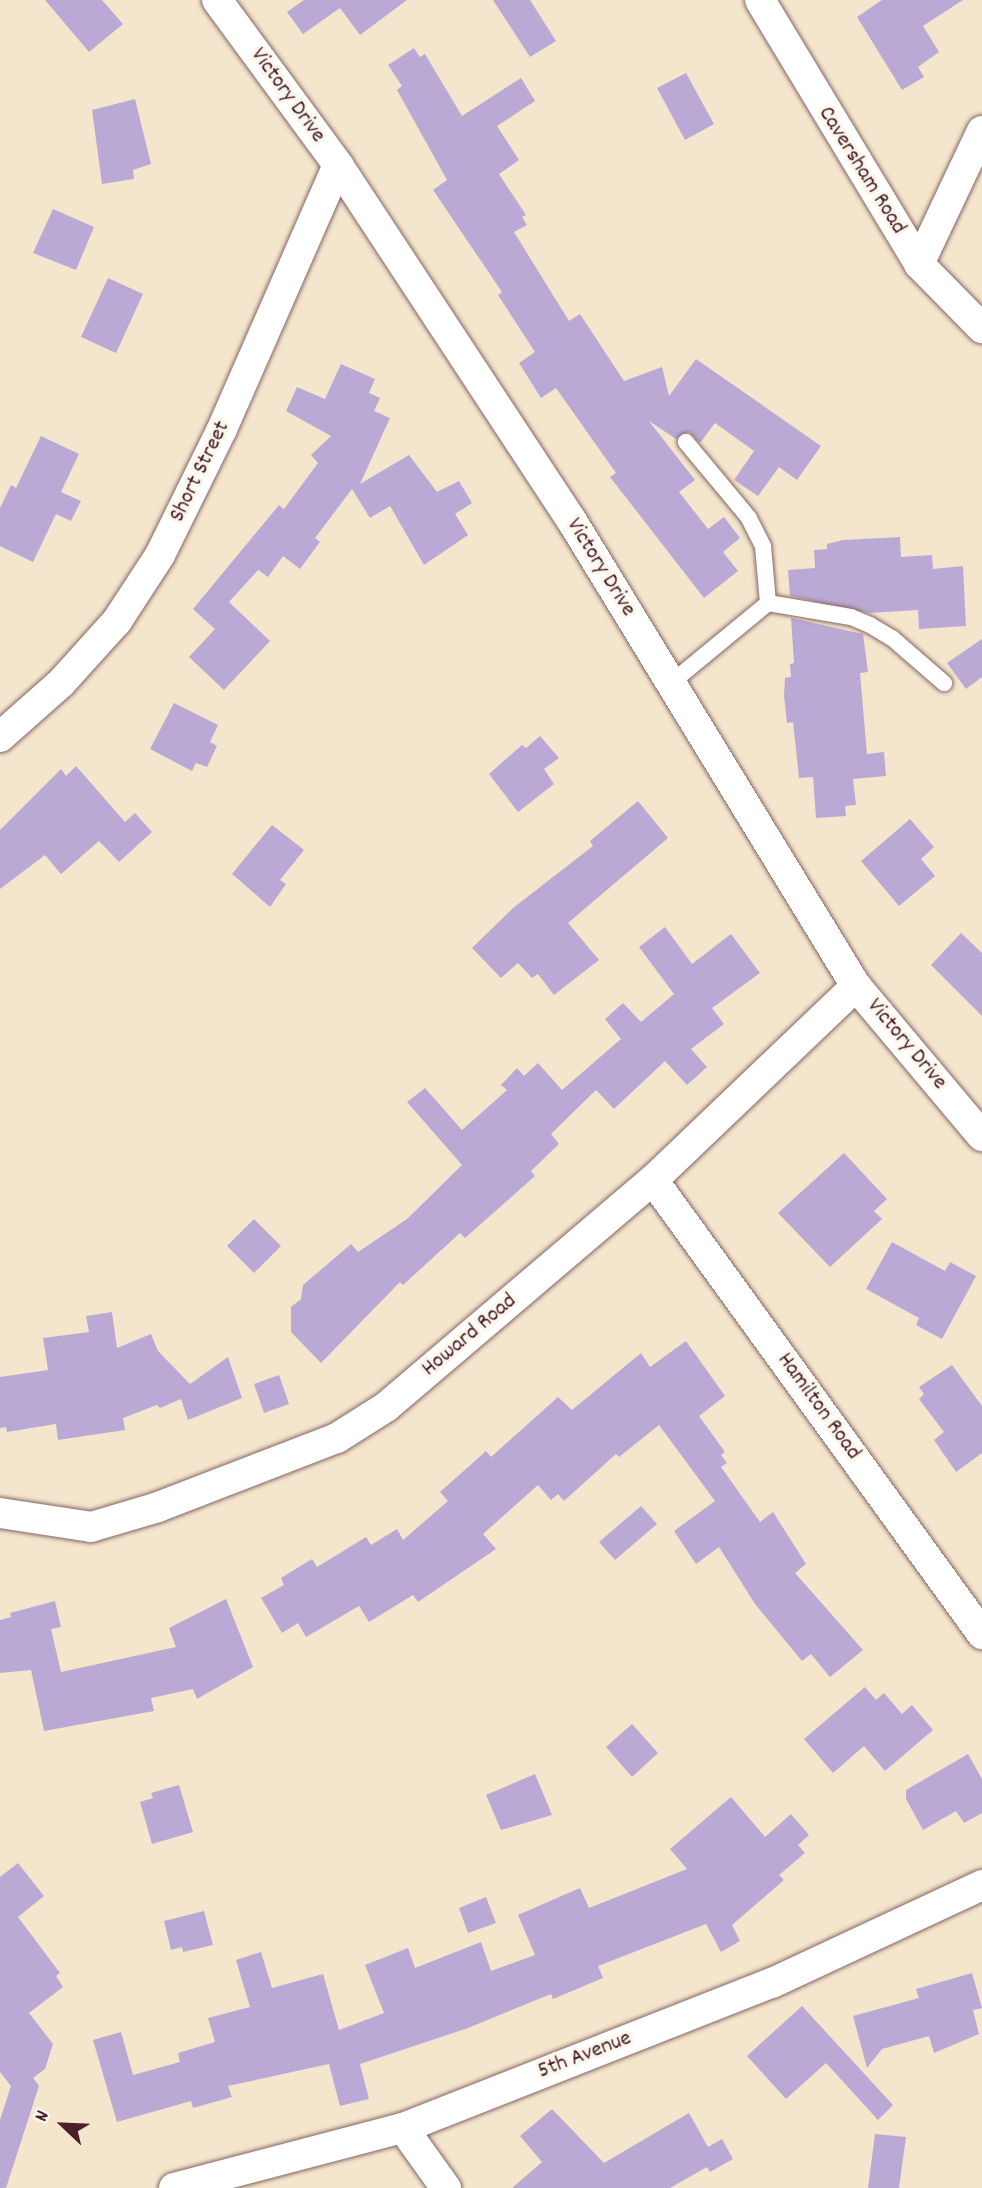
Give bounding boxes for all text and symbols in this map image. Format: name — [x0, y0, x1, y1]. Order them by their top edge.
street label: Victory Drive — [243, 43, 331, 149]
street label: Caversham Road — [811, 102, 911, 240]
street label: Short Street — [165, 417, 237, 527]
street label: Victory Drive — [559, 514, 641, 622]
street label: Victory Drive — [860, 994, 952, 1096]
street label: Howard Road — [417, 1288, 523, 1384]
street label: Hamilton Road — [770, 1348, 866, 1466]
street label: 5th Avenue — [534, 2026, 636, 2086]
north arrow — [28, 2090, 98, 2160]
text: N — [29, 2107, 57, 2126]

